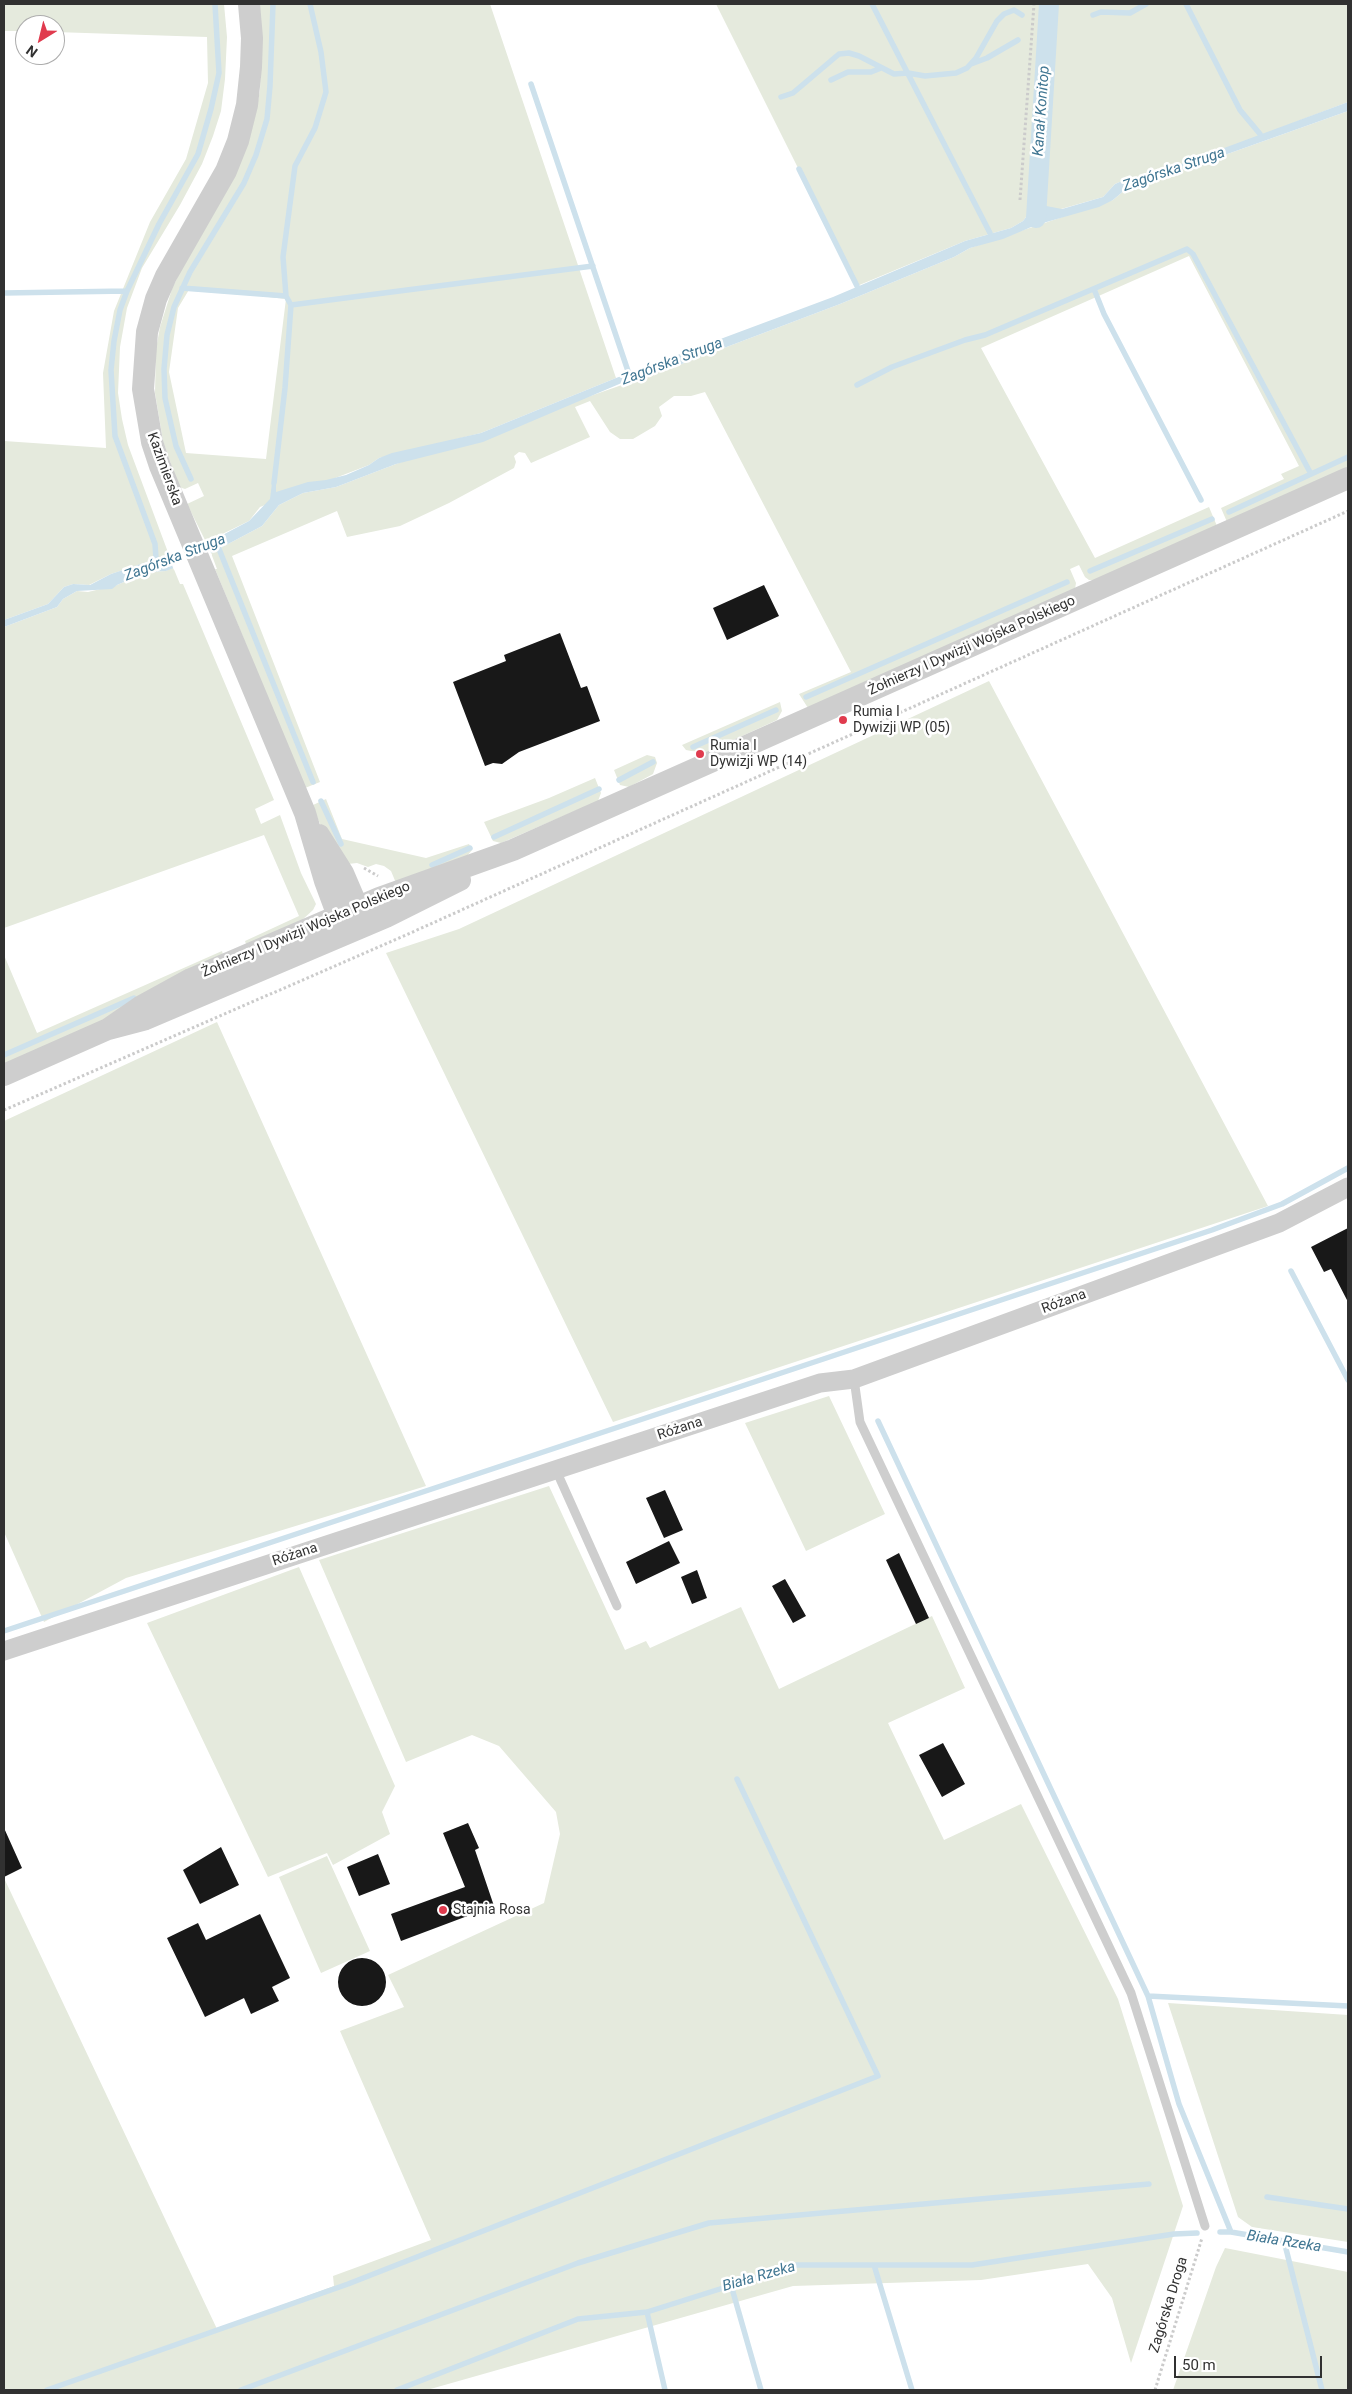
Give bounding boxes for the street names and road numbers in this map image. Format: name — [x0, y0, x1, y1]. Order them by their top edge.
street label: Kazimierska — [143, 430, 185, 508]
street label: Żołnierzy I Dywizji Wojska Polskiego — [866, 593, 1078, 699]
street label: Żołnierzy I Dywizji Wojska Polskiego — [199, 878, 413, 982]
street label: Różana — [1039, 1286, 1089, 1318]
street label: Różana — [655, 1414, 705, 1444]
street label: Różana — [270, 1540, 320, 1570]
street label: Zagórska Droga — [1146, 2255, 1192, 2355]

